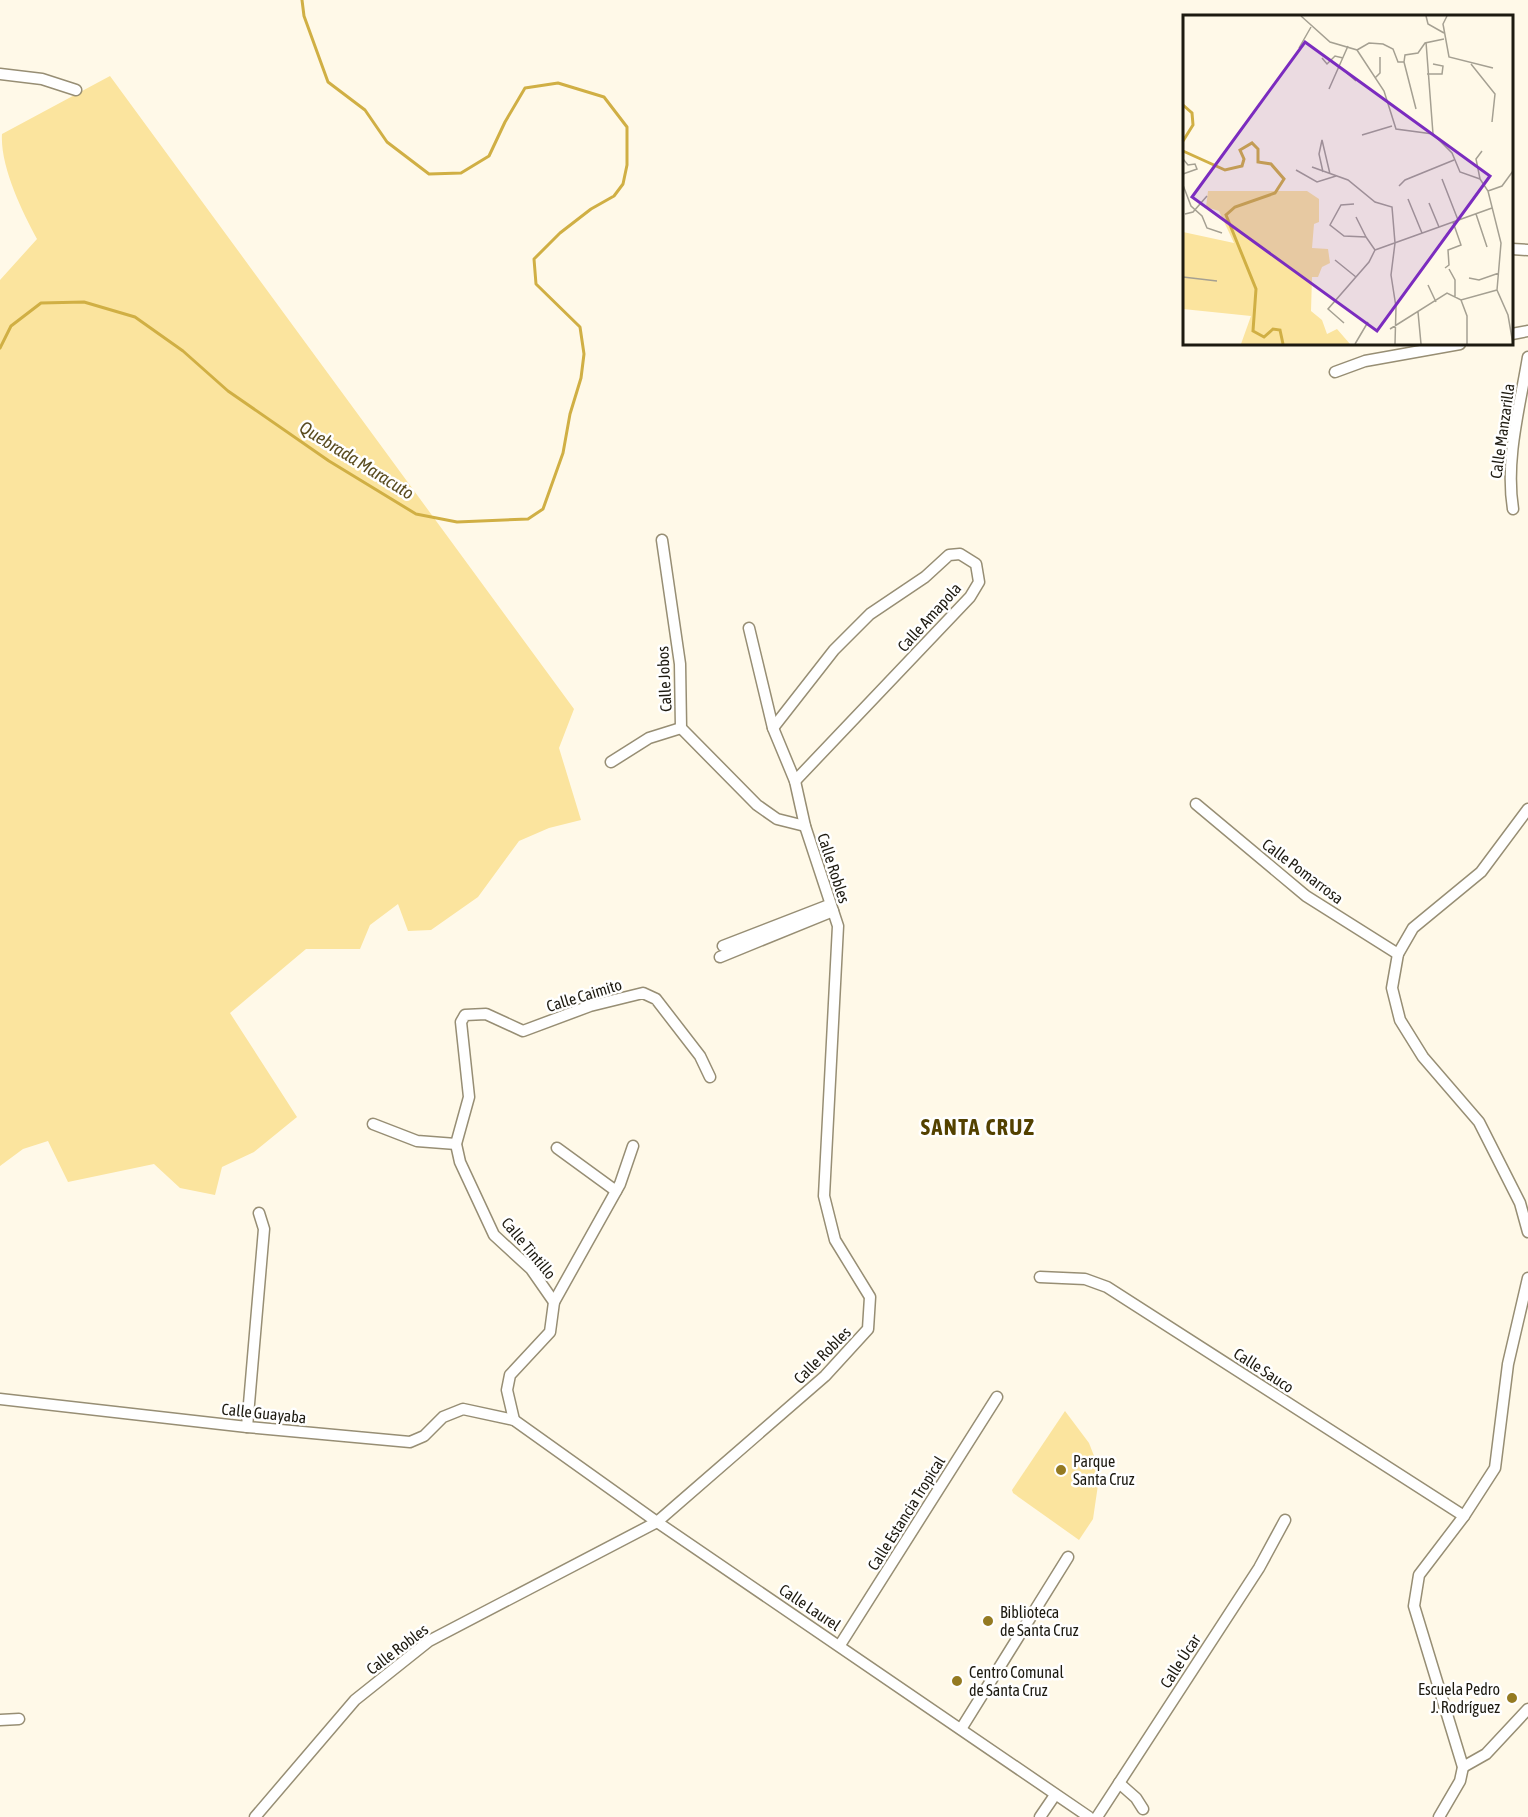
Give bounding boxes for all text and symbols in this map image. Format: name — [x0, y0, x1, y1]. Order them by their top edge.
inset map — [1183, 15, 1513, 345]
street label: Calle Manzarilla — [1486, 382, 1518, 480]
water label: Quebrada Maracuto — [296, 416, 418, 504]
street label: Calle Amapola — [894, 579, 965, 656]
street label: Calle Jobos — [653, 645, 675, 712]
street label: Calle Robles — [814, 831, 854, 906]
street label: Calle Pomarrosa — [1259, 835, 1347, 907]
street label: Calle Caimito — [544, 975, 624, 1015]
district label: SANTA CRUZ — [921, 1114, 1035, 1140]
street label: Calle Tintillo — [498, 1214, 560, 1282]
street label: Calle Robles — [790, 1323, 854, 1387]
street label: Calle Sauco — [1231, 1344, 1297, 1396]
street label: Calle Guayaba — [221, 1400, 307, 1427]
street label: Calle Estancia Tropical — [864, 1452, 950, 1574]
place label: Parque Santa Cruz — [1073, 1452, 1135, 1488]
marker: Parque Santa Cruz — [1054, 1463, 1068, 1477]
street label: Calle Laurel — [776, 1580, 845, 1634]
place label: Biblioteca de Santa Cruz — [1000, 1603, 1079, 1639]
marker: Biblioteca de Santa Cruz — [981, 1614, 995, 1628]
street label: Calle Robles — [363, 1620, 432, 1678]
street label: Calle Úcar — [1156, 1631, 1204, 1691]
place label: Centro Comunal de Santa Cruz — [969, 1663, 1064, 1699]
marker: Centro Comunal de Santa Cruz — [950, 1674, 964, 1688]
place label: Escuela Pedro J. Rodríguez — [1418, 1680, 1500, 1717]
marker: Escuela Pedro J. Rodríguez — [1505, 1691, 1519, 1705]

